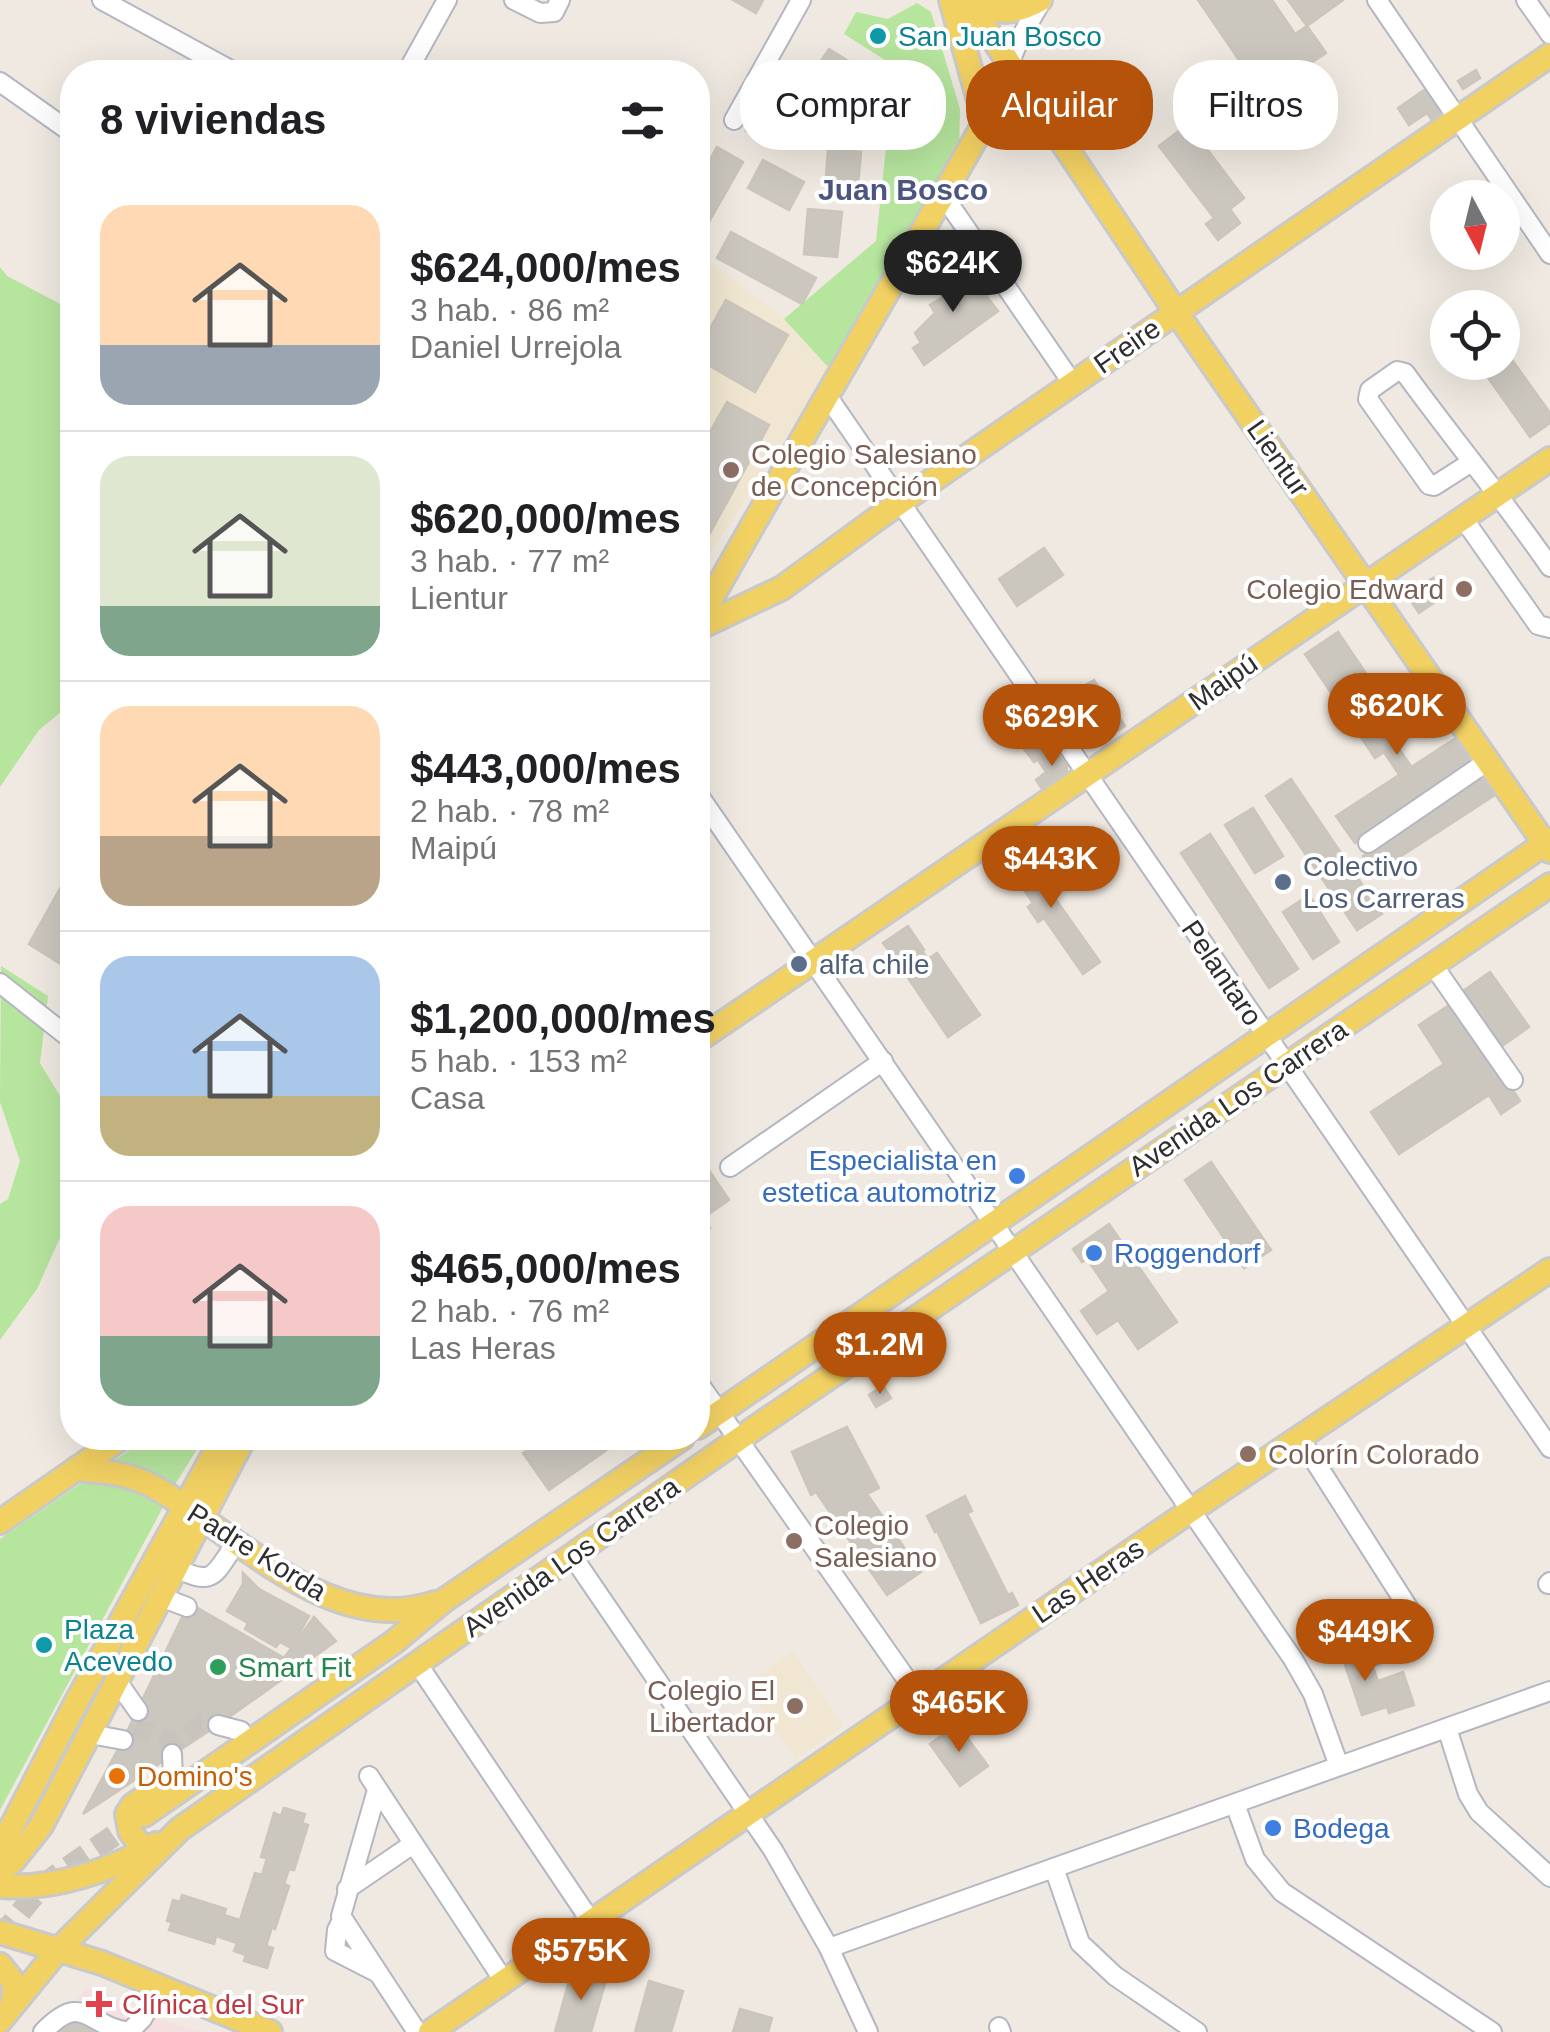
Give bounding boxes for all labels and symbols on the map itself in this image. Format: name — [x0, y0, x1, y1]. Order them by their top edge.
place label: San Juan Bosco — [898, 21, 1102, 52]
marker: San Juan Bosco — [867, 25, 889, 47]
district label: Juan Bosco — [818, 173, 988, 206]
north arrow — [1430, 180, 1520, 270]
pin: $624K — [883, 230, 1023, 315]
street label: Freire — [1088, 312, 1166, 380]
street label: Lientur — [1241, 414, 1315, 502]
place label: Colegio Salesiano de Concepción — [751, 439, 977, 502]
marker: Colegio Salesiano de Concepción — [720, 459, 742, 481]
place label: Colegio Edward — [1246, 574, 1444, 605]
marker: Colegio Edward — [1453, 578, 1475, 600]
street label: Maipú — [1183, 647, 1263, 717]
pin: $620K — [1327, 673, 1467, 758]
pin: $629K — [982, 684, 1122, 769]
pin: $443K — [981, 826, 1121, 911]
place label: Colectivo Los Carreras — [1303, 851, 1465, 914]
marker: Colectivo Los Carreras — [1272, 871, 1294, 893]
street label: Pelantaro — [1176, 915, 1268, 1031]
place label: alfa chile — [819, 949, 930, 980]
marker: alfa chile — [788, 953, 810, 975]
street label: Avenida Los Carrera — [1123, 1013, 1353, 1183]
place label: Especialista en estetica automotriz — [762, 1145, 997, 1208]
marker: Especialista en estetica automotriz — [1006, 1165, 1028, 1187]
place label: Roggendorf — [1114, 1238, 1261, 1269]
marker: Roggendorf — [1083, 1242, 1105, 1264]
pin: $1.2M — [810, 1312, 950, 1397]
place label: Colorín Colorado — [1268, 1439, 1480, 1470]
marker: Colorín Colorado — [1237, 1443, 1259, 1465]
street label: Avenida Los Carrera — [457, 1471, 685, 1643]
street label: Padre Korda — [182, 1497, 332, 1607]
place label: Colegio Salesiano — [814, 1510, 937, 1573]
marker: Colegio Salesiano — [783, 1530, 805, 1552]
street label: Las Heras — [1026, 1532, 1150, 1630]
pin: $449K — [1295, 1599, 1435, 1684]
place label: Plaza Acevedo — [64, 1614, 173, 1677]
marker: Plaza Acevedo — [33, 1634, 55, 1656]
place label: Smart Fit — [238, 1652, 352, 1683]
marker: Smart Fit — [207, 1656, 229, 1678]
pin: $465K — [889, 1670, 1029, 1755]
place label: Colegio El Libertador — [647, 1675, 775, 1738]
marker: Colegio El Libertador — [784, 1695, 806, 1717]
place label: Domino's — [137, 1761, 253, 1792]
marker: Domino's — [106, 1765, 128, 1787]
place label: Bodega — [1293, 1813, 1390, 1844]
marker: Bodega — [1262, 1817, 1284, 1839]
pin: $575K — [511, 1918, 651, 2003]
place label: Clínica del Sur — [122, 1989, 304, 2020]
marker: Clínica del Sur — [86, 1991, 112, 2017]

